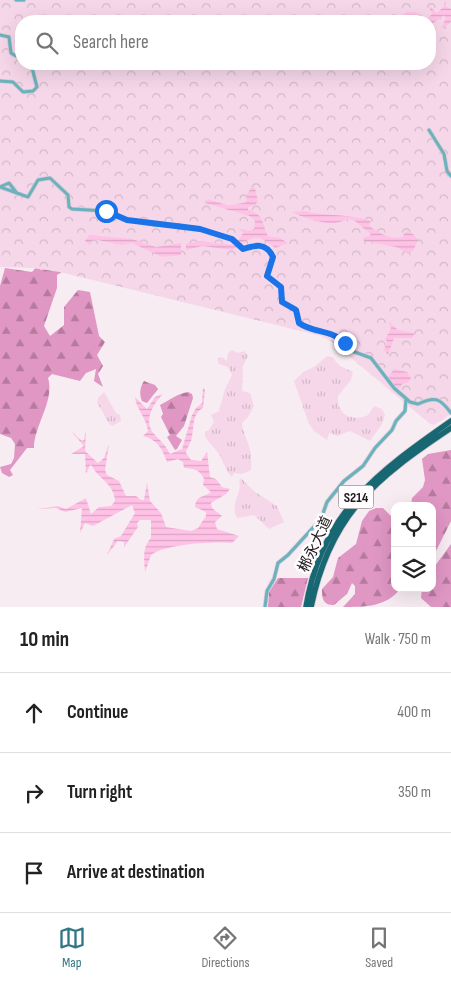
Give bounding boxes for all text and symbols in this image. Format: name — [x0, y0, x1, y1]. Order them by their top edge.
search box — [15, 15, 436, 70]
icon: search — [33, 29, 61, 57]
text: Search here — [73, 31, 149, 54]
route start — [95, 200, 118, 223]
route end — [334, 332, 357, 355]
road number: S214 — [338, 486, 374, 508]
map controls — [391, 502, 436, 592]
button: locate — [391, 502, 436, 547]
street label: 郴永大道 — [294, 513, 337, 575]
button: layers — [391, 547, 436, 592]
text: 10 min — [20, 627, 69, 652]
text: Walk · 750 m — [365, 630, 431, 649]
icon: ahead — [20, 699, 48, 727]
text: Continue — [67, 701, 128, 724]
text: 400 m — [397, 703, 431, 722]
icon: right — [20, 779, 48, 807]
text: Turn right — [67, 781, 132, 804]
text: 350 m — [398, 783, 431, 802]
icon: arrive — [20, 859, 48, 887]
text: Arrive at destination — [67, 861, 205, 884]
tab: Map — [58, 924, 86, 971]
tab: Directions — [201, 924, 250, 971]
tab: Saved — [365, 924, 393, 971]

